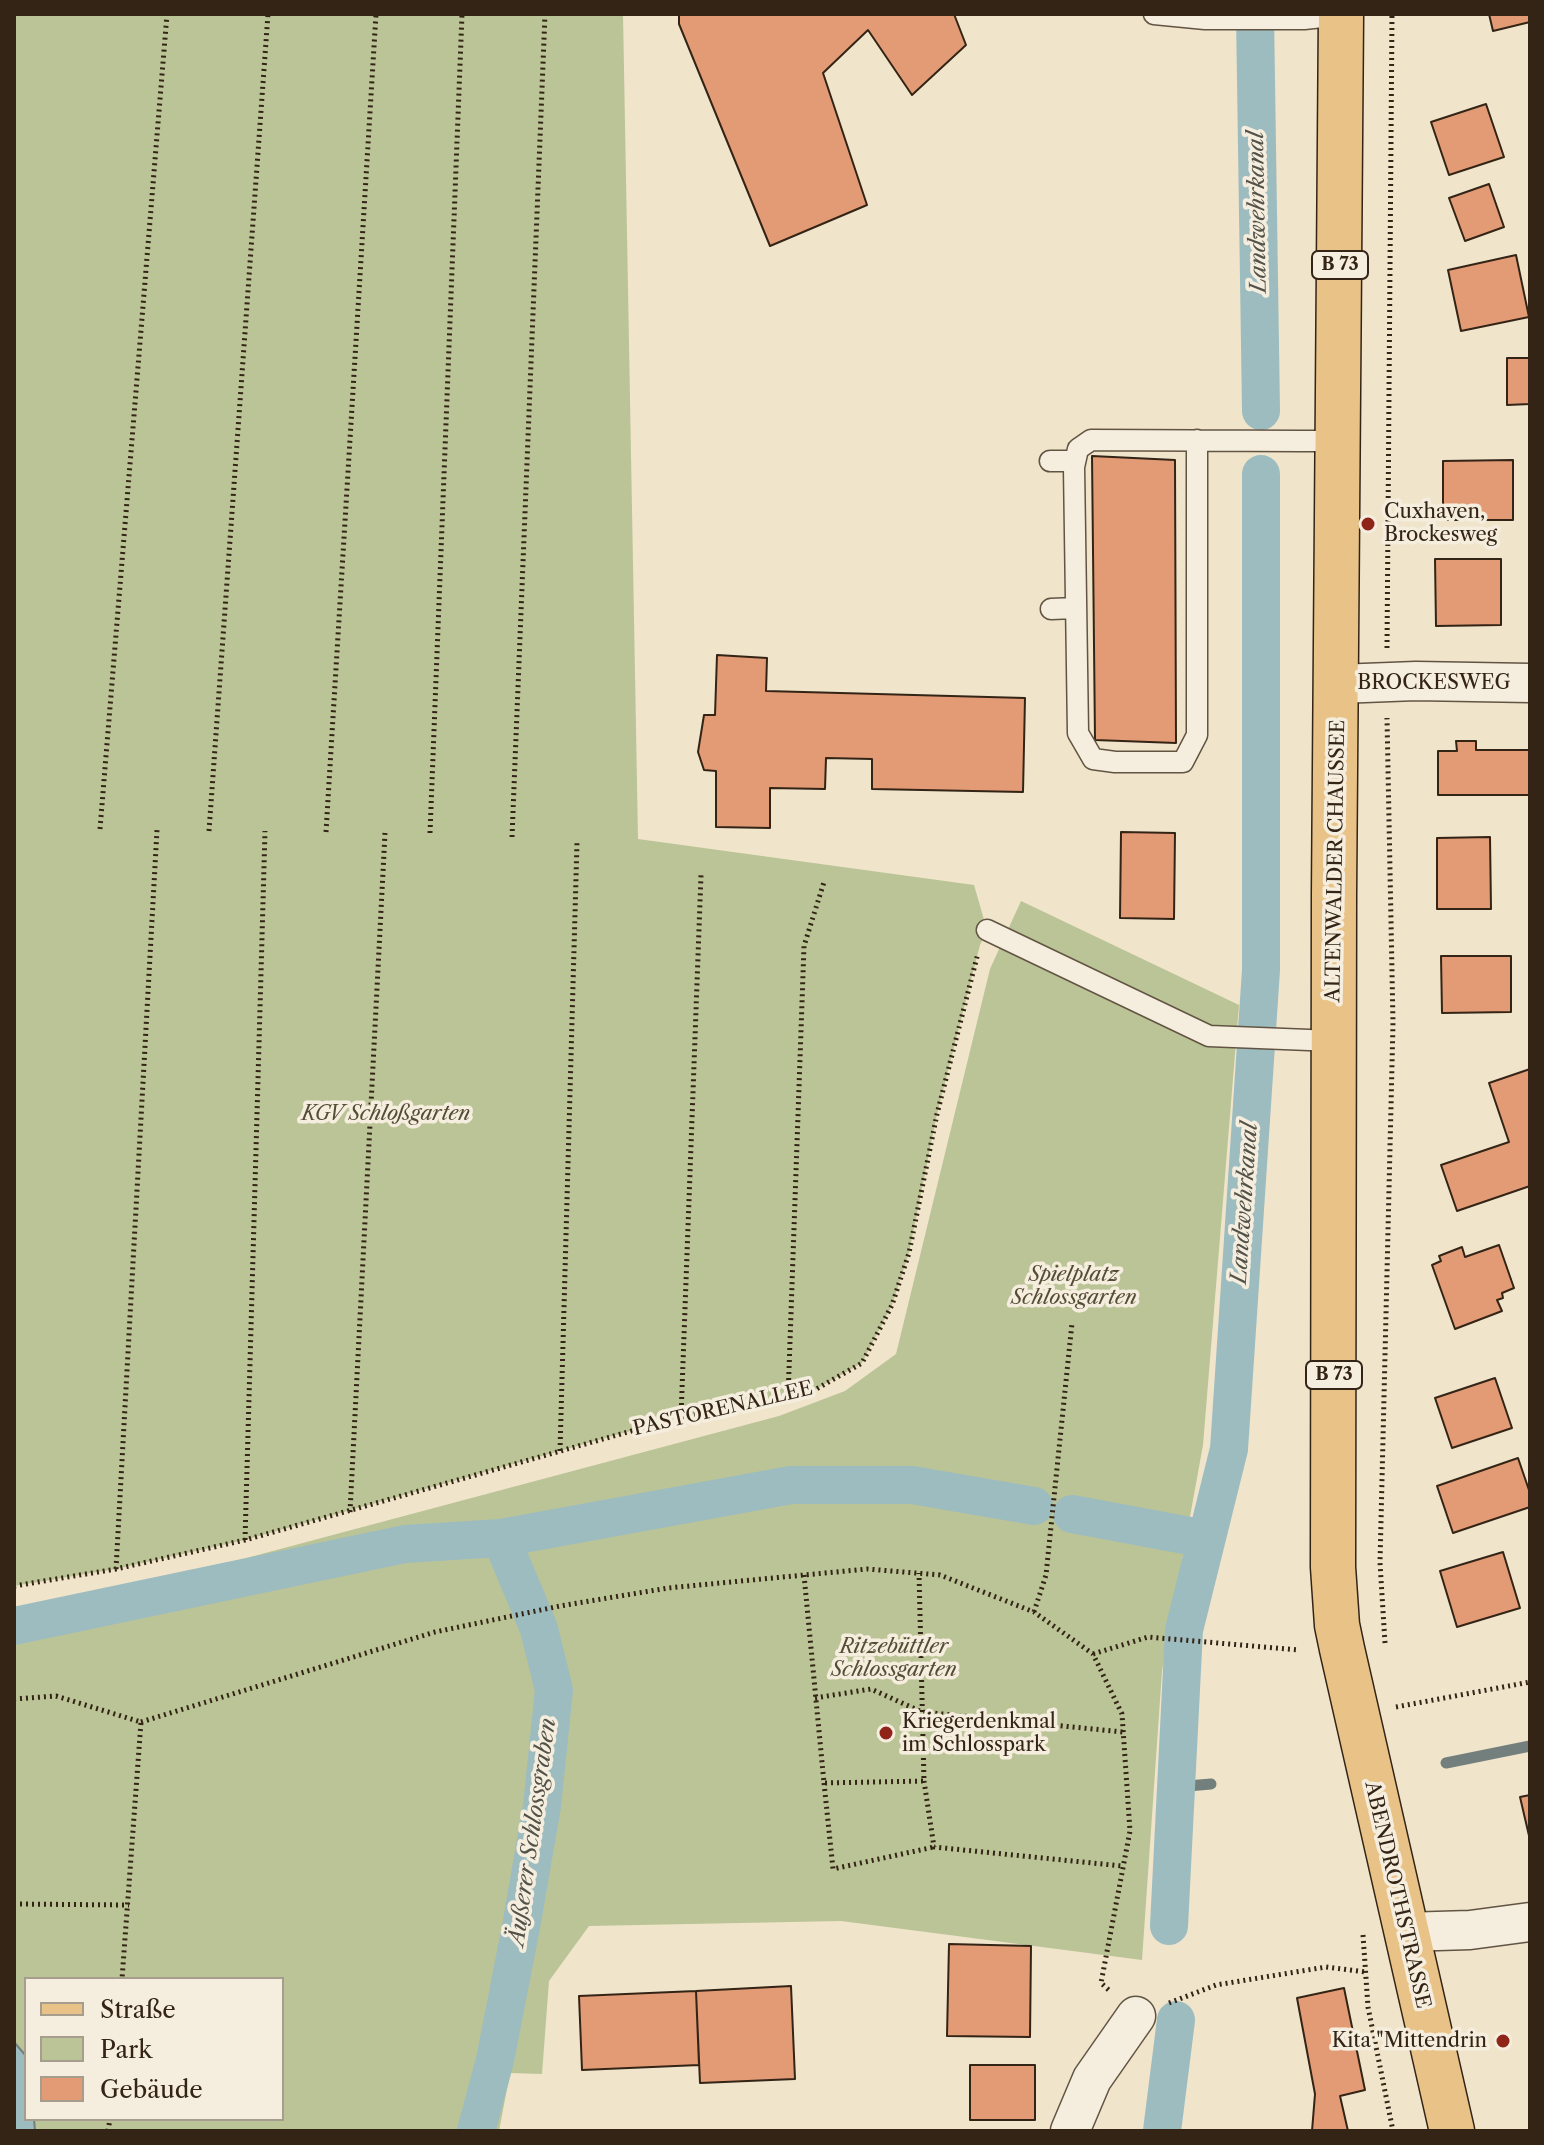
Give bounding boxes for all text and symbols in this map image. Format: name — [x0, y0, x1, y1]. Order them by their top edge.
water label: Landwehrkanal — [1243, 131, 1273, 293]
road number: B 73 — [1312, 251, 1368, 279]
place label: Cuxhaven, Brockesweg — [1384, 500, 1497, 547]
marker: Cuxhaven, Brockesweg — [1359, 515, 1377, 533]
street label: BROCKESWEG — [1357, 671, 1511, 695]
street label: ALTENWALDER CHAUSSEE — [1322, 719, 1350, 1003]
park label: KGV Schloßgarten — [302, 1102, 470, 1126]
water label: Landwehrkanal — [1226, 1121, 1264, 1285]
park label: Spielplatz Schlossgarten — [1011, 1263, 1137, 1310]
road number: B 73 — [1306, 1361, 1362, 1389]
street label: PASTORENALLEE — [631, 1377, 815, 1441]
park label: Ritzebüttler Schlossgarten — [831, 1635, 957, 1682]
place label: Kriegerdenkmal im Schlosspark — [902, 1710, 1056, 1757]
water label: Äußerer Schlossgraben — [504, 1716, 562, 1948]
marker: Kriegerdenkmal im Schlosspark — [877, 1724, 895, 1742]
street label: ABENDROTHSTRASSE — [1359, 1779, 1435, 2011]
legend — [24, 1977, 284, 2121]
text: Straße — [100, 1995, 176, 2024]
place label: Kita "Mittendrin — [1332, 2029, 1487, 2053]
marker: Kita "Mittendrin — [1494, 2032, 1512, 2050]
text: Park — [100, 2035, 152, 2064]
text: Gebäude — [100, 2075, 203, 2104]

